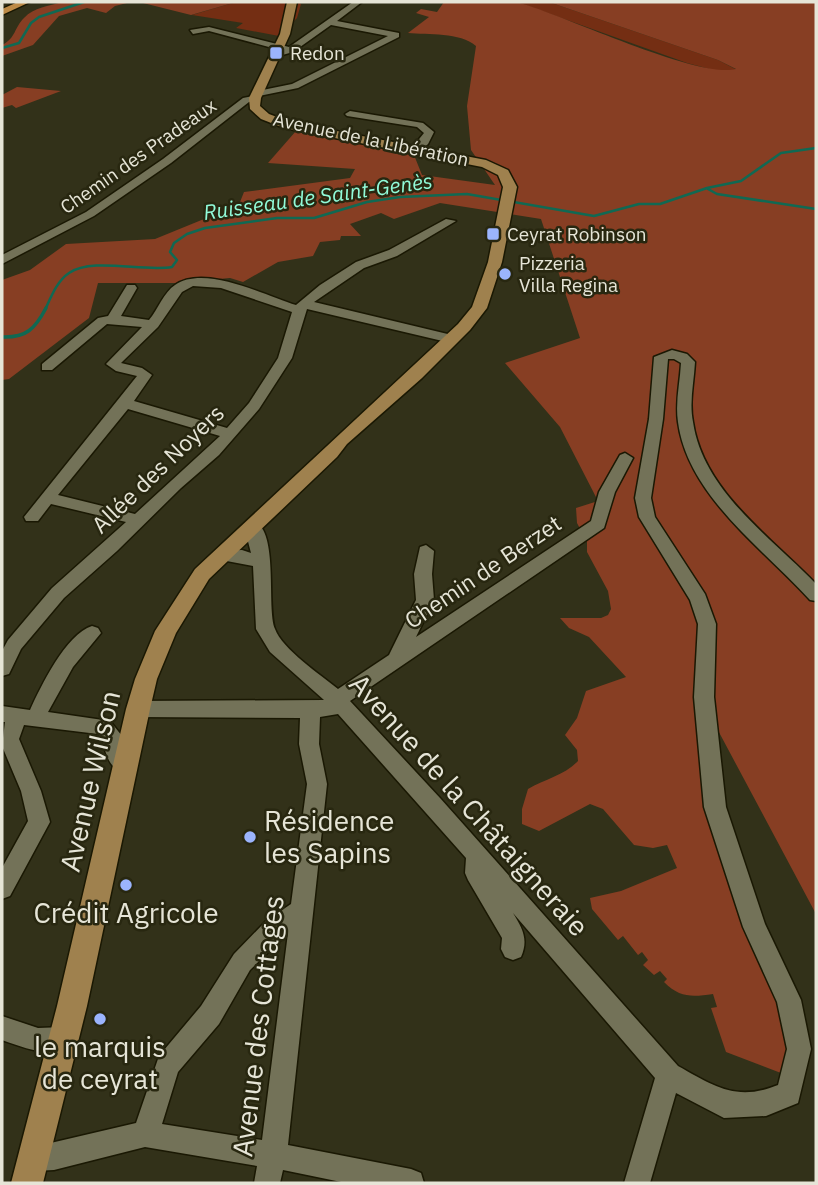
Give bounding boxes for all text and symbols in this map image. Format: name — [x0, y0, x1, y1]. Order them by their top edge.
place label: Redon — [290, 41, 345, 65]
marker: Redon — [268, 45, 284, 61]
street label: Chemin des Pradeaux — [55, 93, 221, 219]
street label: Avenue de la Libération — [271, 107, 471, 171]
water label: Ruisseau de Saint-Genès — [202, 166, 434, 226]
place label: Ceyrat Robinson — [507, 222, 647, 246]
marker: Ceyrat Robinson — [485, 226, 501, 242]
place label: Pizzeria Villa Regina — [519, 251, 618, 297]
marker: Pizzeria Villa Regina — [497, 266, 513, 282]
street label: Allée des Noyers — [85, 397, 230, 539]
street label: Chemin de Berzet — [398, 508, 567, 635]
street label: Avenue de la Châtaigneraie — [342, 666, 597, 944]
street label: Avenue Wilson — [51, 687, 128, 875]
place label: Résidence les Sapins — [264, 802, 394, 871]
marker: Résidence les Sapins — [242, 829, 258, 845]
marker: Crédit Agricole — [118, 877, 134, 893]
street label: Avenue des Cottages — [223, 893, 292, 1159]
place label: Crédit Agricole — [33, 894, 219, 931]
marker: le marquis de ceyrat — [92, 1011, 108, 1027]
place label: le marquis de ceyrat — [34, 1028, 166, 1097]

